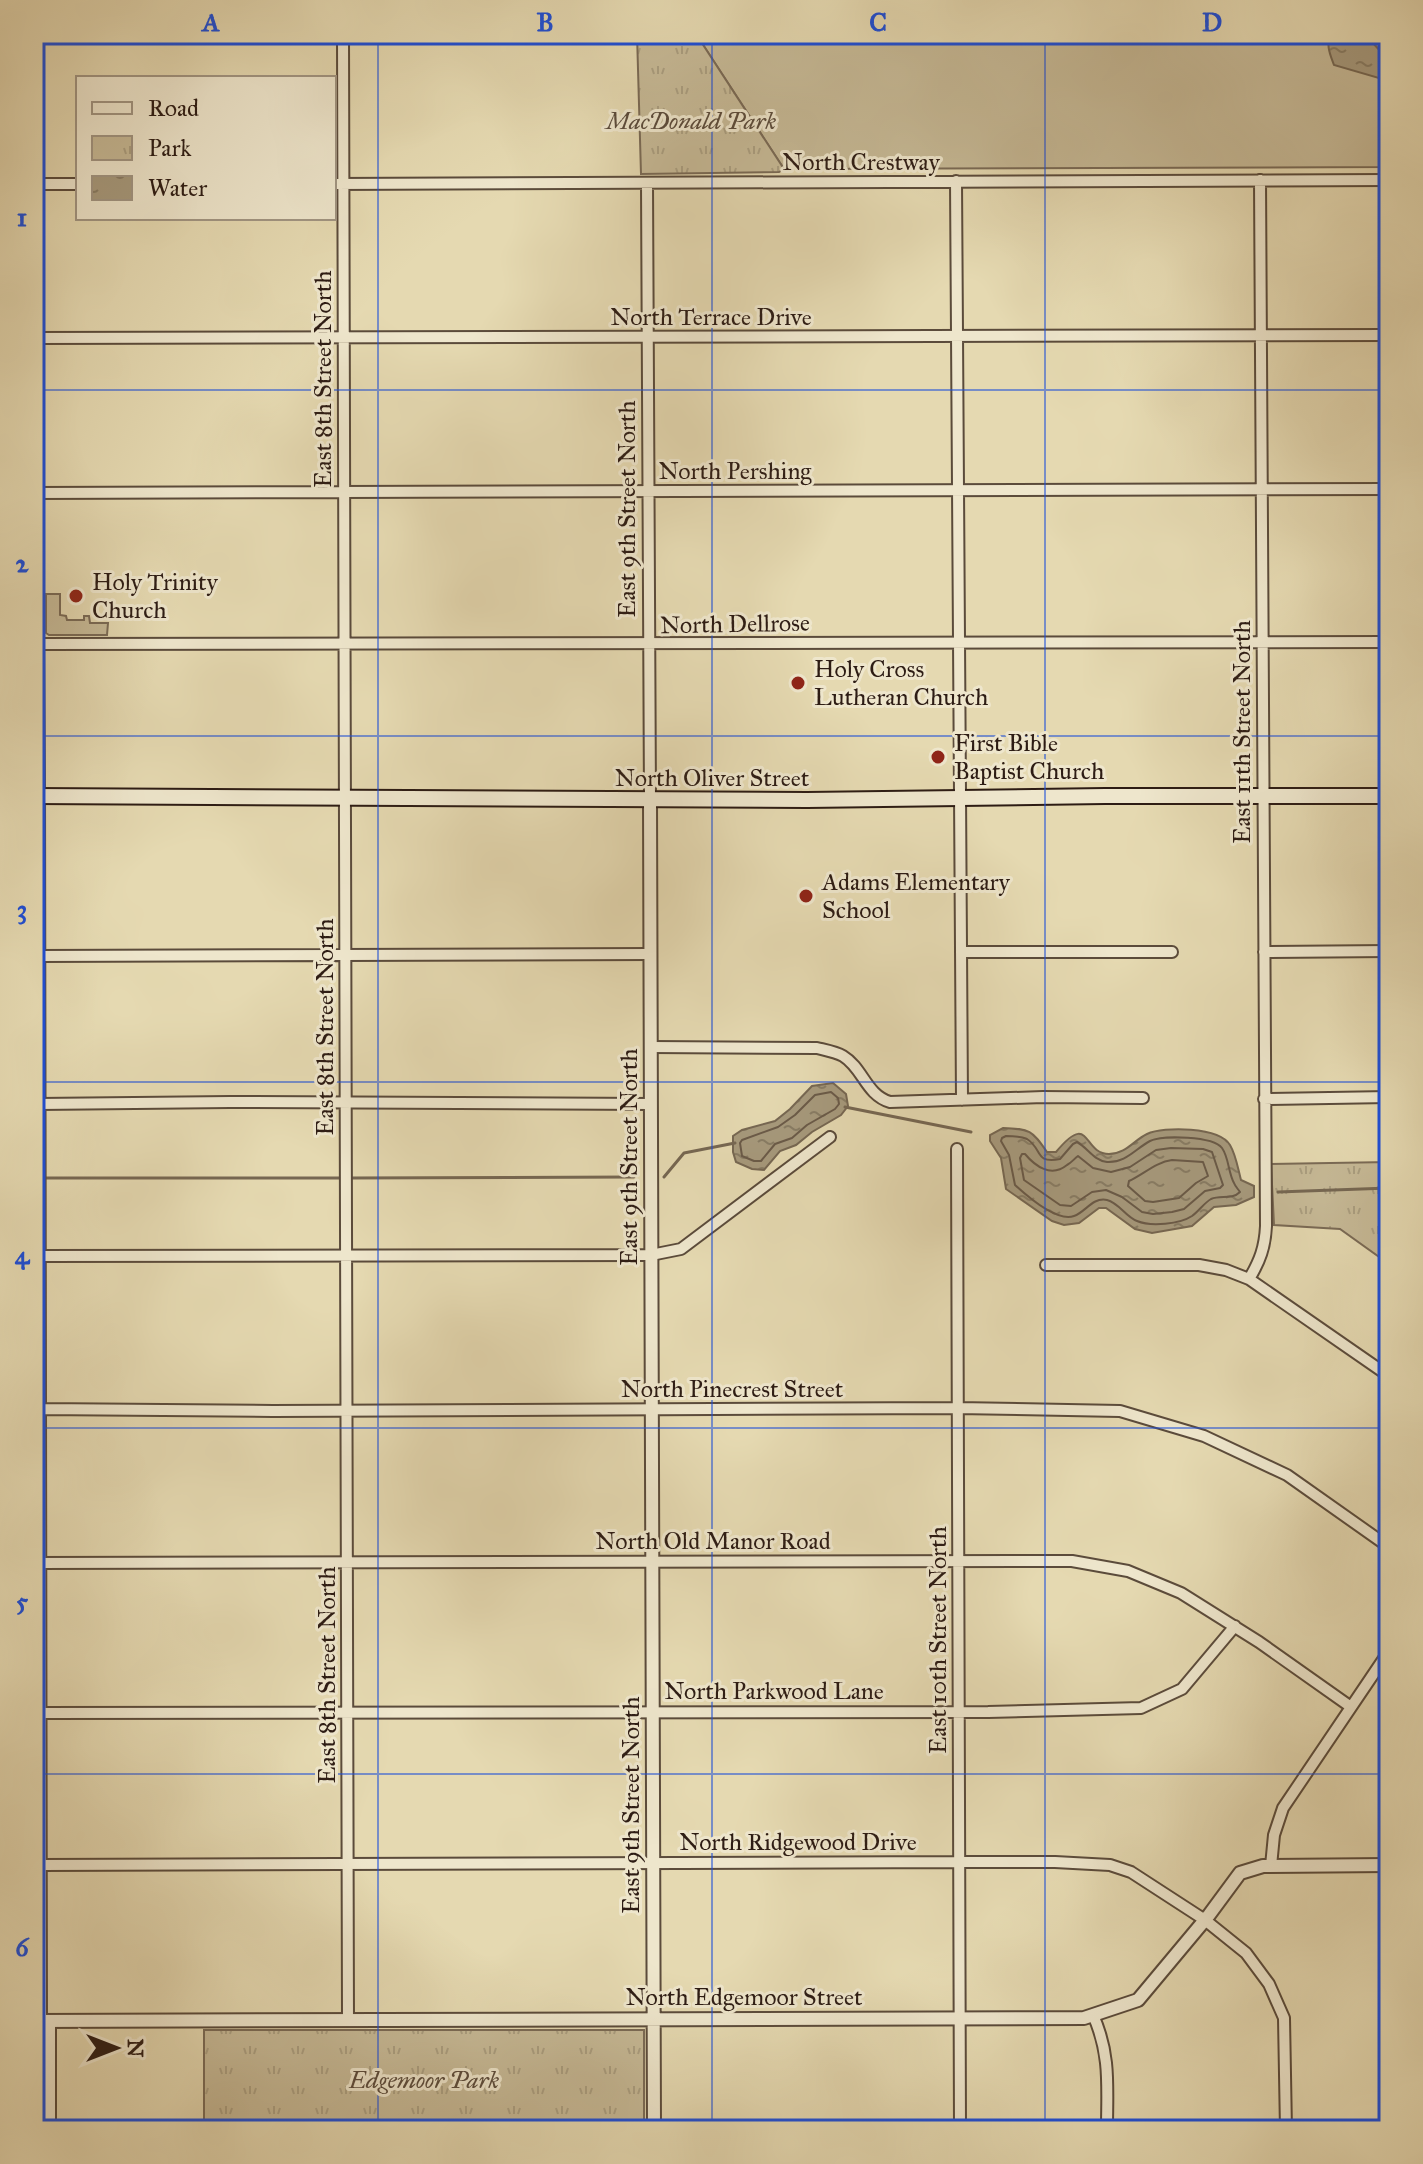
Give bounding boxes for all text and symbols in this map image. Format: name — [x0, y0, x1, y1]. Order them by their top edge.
text: A — [200, 6, 220, 38]
text: B — [536, 6, 554, 38]
text: C — [869, 6, 887, 38]
text: D — [1202, 6, 1222, 38]
legend — [76, 76, 336, 220]
text: Road — [148, 93, 199, 123]
park label: MacDonald Park — [604, 106, 776, 136]
text: Park — [148, 133, 192, 163]
street label: North Crestway — [782, 147, 940, 177]
text: Water — [148, 173, 207, 203]
text: 1 — [17, 201, 27, 233]
street label: East 8th Street North — [308, 270, 338, 488]
street label: North Terrace Drive — [610, 302, 812, 332]
street label: East 9th Street North — [612, 400, 642, 618]
street label: North Pershing — [658, 456, 812, 486]
text: 2 — [16, 547, 30, 579]
place label: Holy Trinity Church — [92, 567, 219, 625]
marker: Holy Trinity Church — [67, 587, 85, 605]
street label: North Dellrose — [660, 608, 810, 640]
street label: East 11th Street North — [1227, 620, 1257, 844]
place label: Holy Cross Lutheran Church — [814, 654, 988, 712]
marker: Holy Cross Lutheran Church — [789, 674, 807, 692]
place label: First Bible Baptist Church — [954, 728, 1104, 786]
marker: First Bible Baptist Church — [929, 748, 947, 766]
street label: North Oliver Street — [615, 763, 810, 793]
place label: Adams Elementary School — [821, 867, 1011, 925]
marker: Adams Elementary School — [797, 887, 815, 905]
text: 3 — [17, 893, 27, 925]
street label: East 8th Street North — [310, 918, 340, 1136]
street label: East 9th Street North — [614, 1048, 644, 1266]
text: 4 — [15, 1239, 31, 1271]
street label: North Pinecrest Street — [621, 1374, 844, 1404]
street label: North Old Manor Road — [595, 1526, 831, 1556]
street label: East 10th Street North — [923, 1526, 953, 1754]
street label: East 8th Street North — [312, 1566, 342, 1784]
text: 5 — [16, 1585, 29, 1617]
street label: North Parkwood Lane — [664, 1676, 884, 1706]
street label: East 9th Street North — [616, 1696, 646, 1914]
street label: North Ridgewood Drive — [679, 1827, 917, 1857]
text: 6 — [15, 1931, 30, 1963]
street label: North Edgemoor Street — [626, 1982, 863, 2012]
north arrow — [76, 2008, 156, 2088]
text: N — [122, 2039, 149, 2058]
park label: Edgemoor Park — [348, 2065, 500, 2095]

